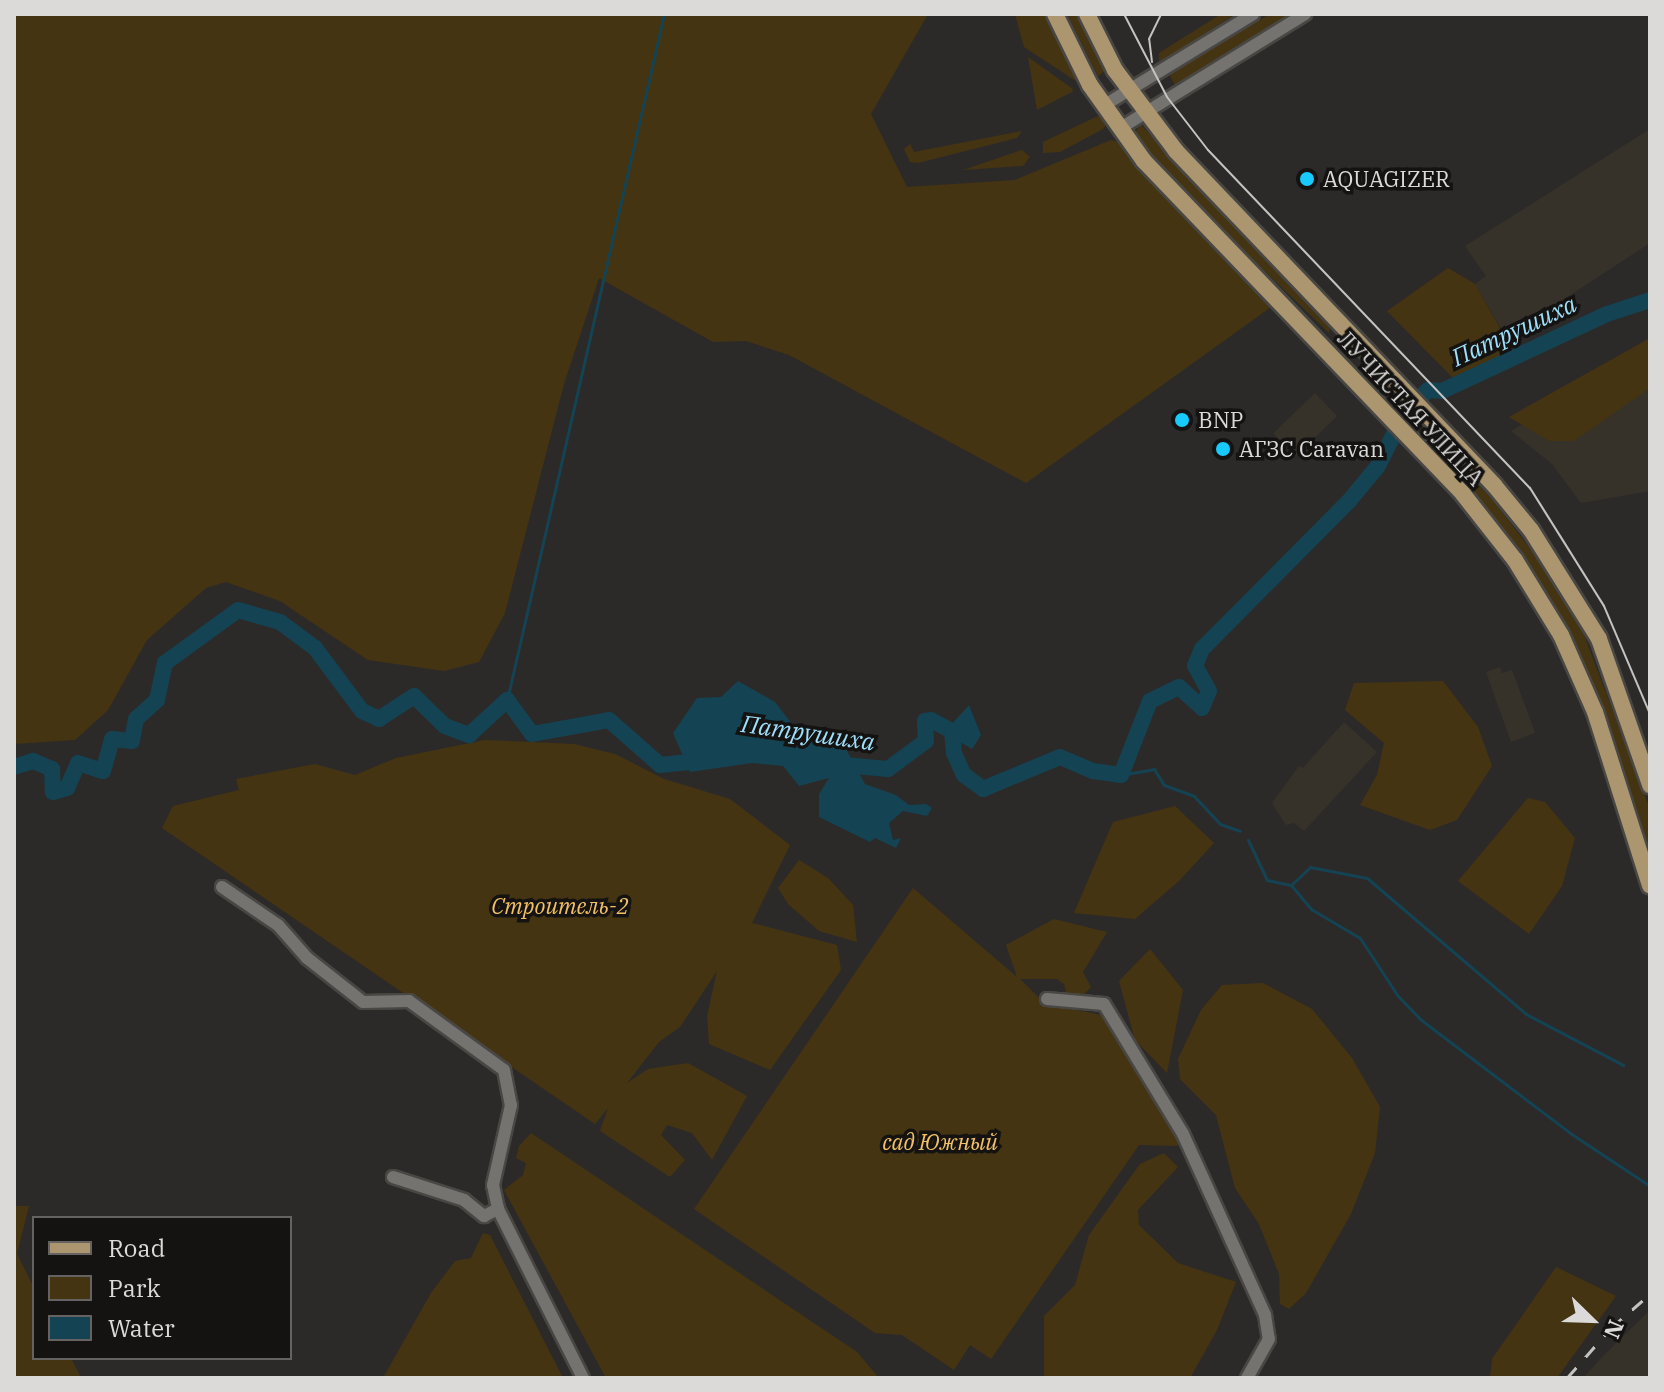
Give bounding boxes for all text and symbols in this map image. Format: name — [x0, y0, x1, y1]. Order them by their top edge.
place label: AQUAGIZER — [1323, 166, 1450, 192]
marker: AQUAGIZER — [1298, 170, 1316, 188]
water label: Патрушиха — [1447, 290, 1581, 372]
street label: ЛУЧИСТАЯ УЛИЦА — [1332, 325, 1490, 491]
place label: BNP — [1198, 407, 1244, 433]
marker: BNP — [1173, 411, 1191, 429]
place label: АГЗС Caravan — [1239, 436, 1384, 462]
marker: АГЗС Caravan — [1214, 440, 1232, 458]
water label: Патрушиха — [739, 709, 877, 757]
park label: Строитель-2 — [491, 893, 629, 919]
park label: сад Южный — [882, 1129, 998, 1155]
legend — [32, 1216, 292, 1360]
text: Road — [108, 1232, 165, 1264]
text: Park — [108, 1272, 160, 1304]
north arrow — [1552, 1280, 1632, 1360]
text: Water — [108, 1312, 175, 1344]
text: N — [1598, 1316, 1631, 1343]

